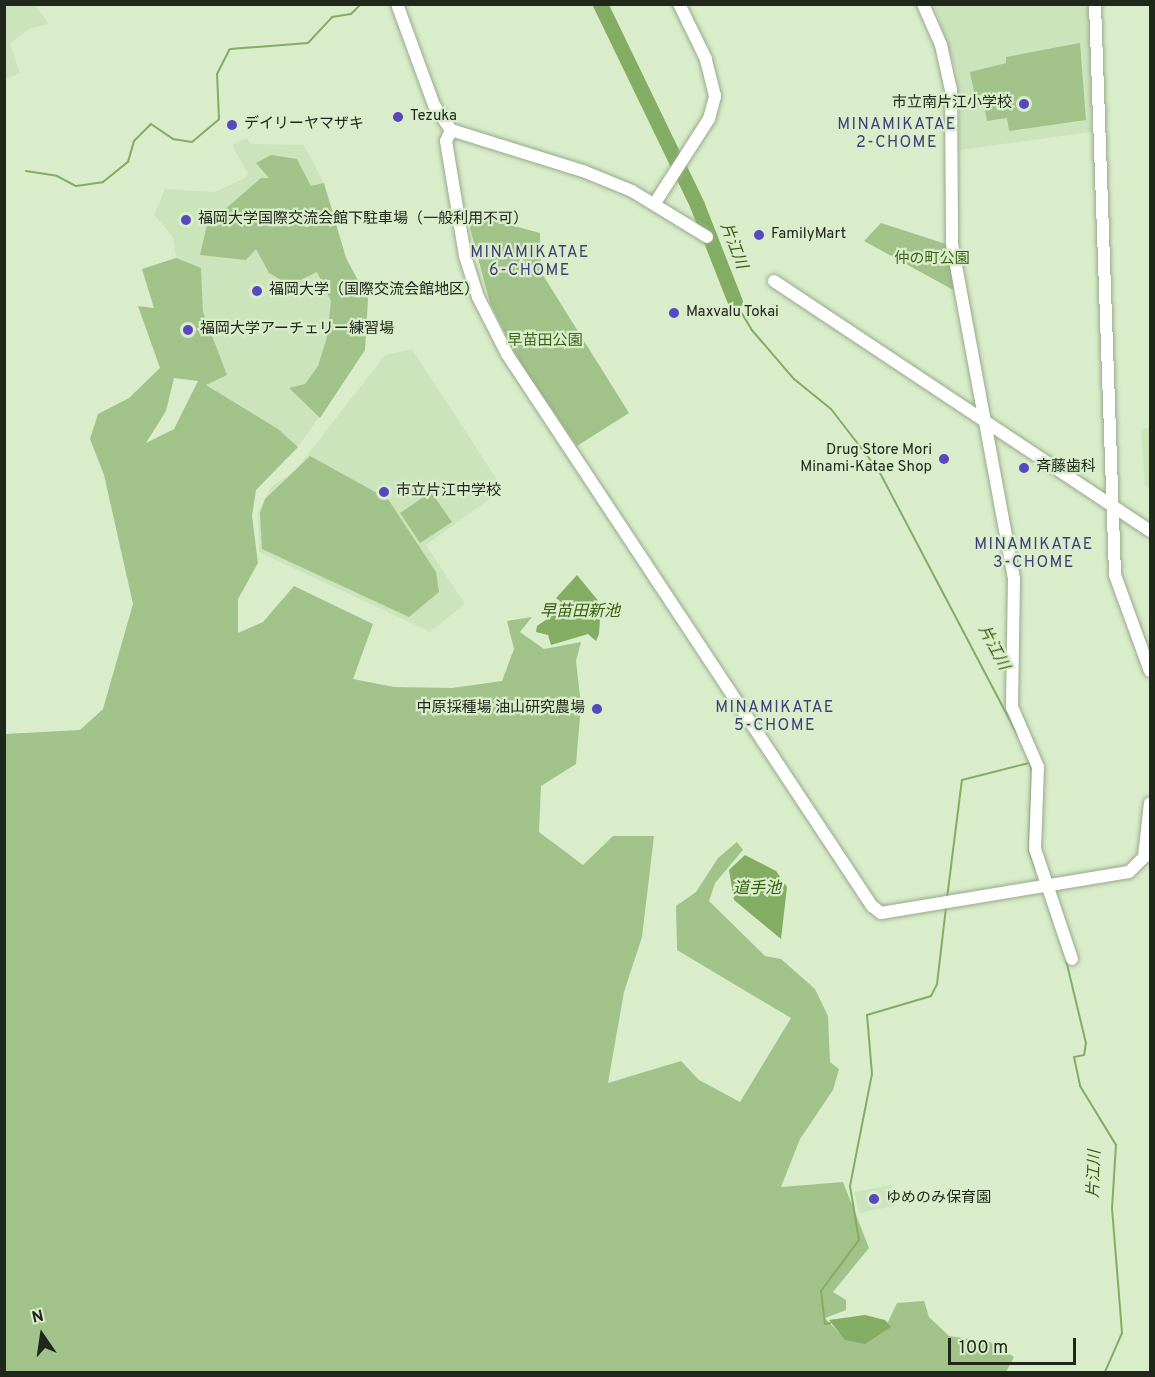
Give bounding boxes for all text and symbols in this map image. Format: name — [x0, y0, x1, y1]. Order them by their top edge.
place label: 市立南片江小学校 — [892, 95, 1012, 113]
marker: 市立南片江小学校 — [1017, 97, 1031, 111]
place label: Tezuka — [410, 108, 457, 126]
marker: Tezuka — [391, 110, 405, 124]
district label: MINAMIKATAE 2-CHOME — [837, 115, 957, 153]
place label: デイリーヤマザキ — [244, 116, 364, 134]
marker: デイリーヤマザキ — [225, 118, 239, 132]
place label: 福岡大学国際交流会館下駐車場（一般利用不可） — [198, 211, 528, 229]
marker: 福岡大学国際交流会館下駐車場（一般利用不可） — [179, 213, 193, 227]
water label: 片江川 — [715, 220, 751, 272]
place label: FamilyMart — [771, 226, 846, 244]
marker: FamilyMart — [752, 228, 766, 242]
district label: MINAMIKATAE 6-CHOME — [470, 243, 590, 281]
park label: 仲の町公園 — [895, 251, 969, 269]
place label: 福岡大学（国際交流会館地区） — [269, 282, 479, 300]
marker: 福岡大学（国際交流会館地区） — [250, 284, 264, 298]
place label: Maxvalu Tokai — [686, 304, 779, 322]
marker: Maxvalu Tokai — [667, 306, 681, 320]
place label: 福岡大学アーチェリー練習場 — [200, 321, 394, 339]
marker: 福岡大学アーチェリー練習場 — [181, 323, 195, 337]
park label: 早苗田公園 — [508, 333, 582, 351]
place label: Drug Store Mori Minami-Katae Shop — [800, 441, 932, 476]
marker: Drug Store Mori Minami-Katae Shop — [937, 452, 951, 466]
place label: 斉藤歯科 — [1036, 459, 1096, 477]
marker: 斉藤歯科 — [1017, 461, 1031, 475]
place label: 市立片江中学校 — [396, 483, 501, 501]
marker: 市立片江中学校 — [377, 485, 391, 499]
district label: MINAMIKATAE 3-CHOME — [974, 535, 1094, 573]
water label: 早苗田新池 — [540, 602, 620, 622]
water label: 片江川 — [973, 622, 1013, 674]
district label: MINAMIKATAE 5-CHOME — [715, 698, 835, 736]
place label: 中原採種場 油山研究農場 — [416, 700, 585, 718]
marker: 中原採種場 油山研究農場 — [590, 702, 604, 716]
water label: 道手池 — [733, 879, 781, 899]
water label: 片江川 — [1085, 1150, 1105, 1198]
place label: ゆめのみ保育園 — [886, 1190, 991, 1208]
marker: ゆめのみ保育園 — [867, 1192, 881, 1206]
north arrow — [12, 1305, 72, 1365]
text: N — [30, 1306, 46, 1328]
scale bar — [951, 1326, 1078, 1364]
text: 100 m — [959, 1337, 1008, 1360]

